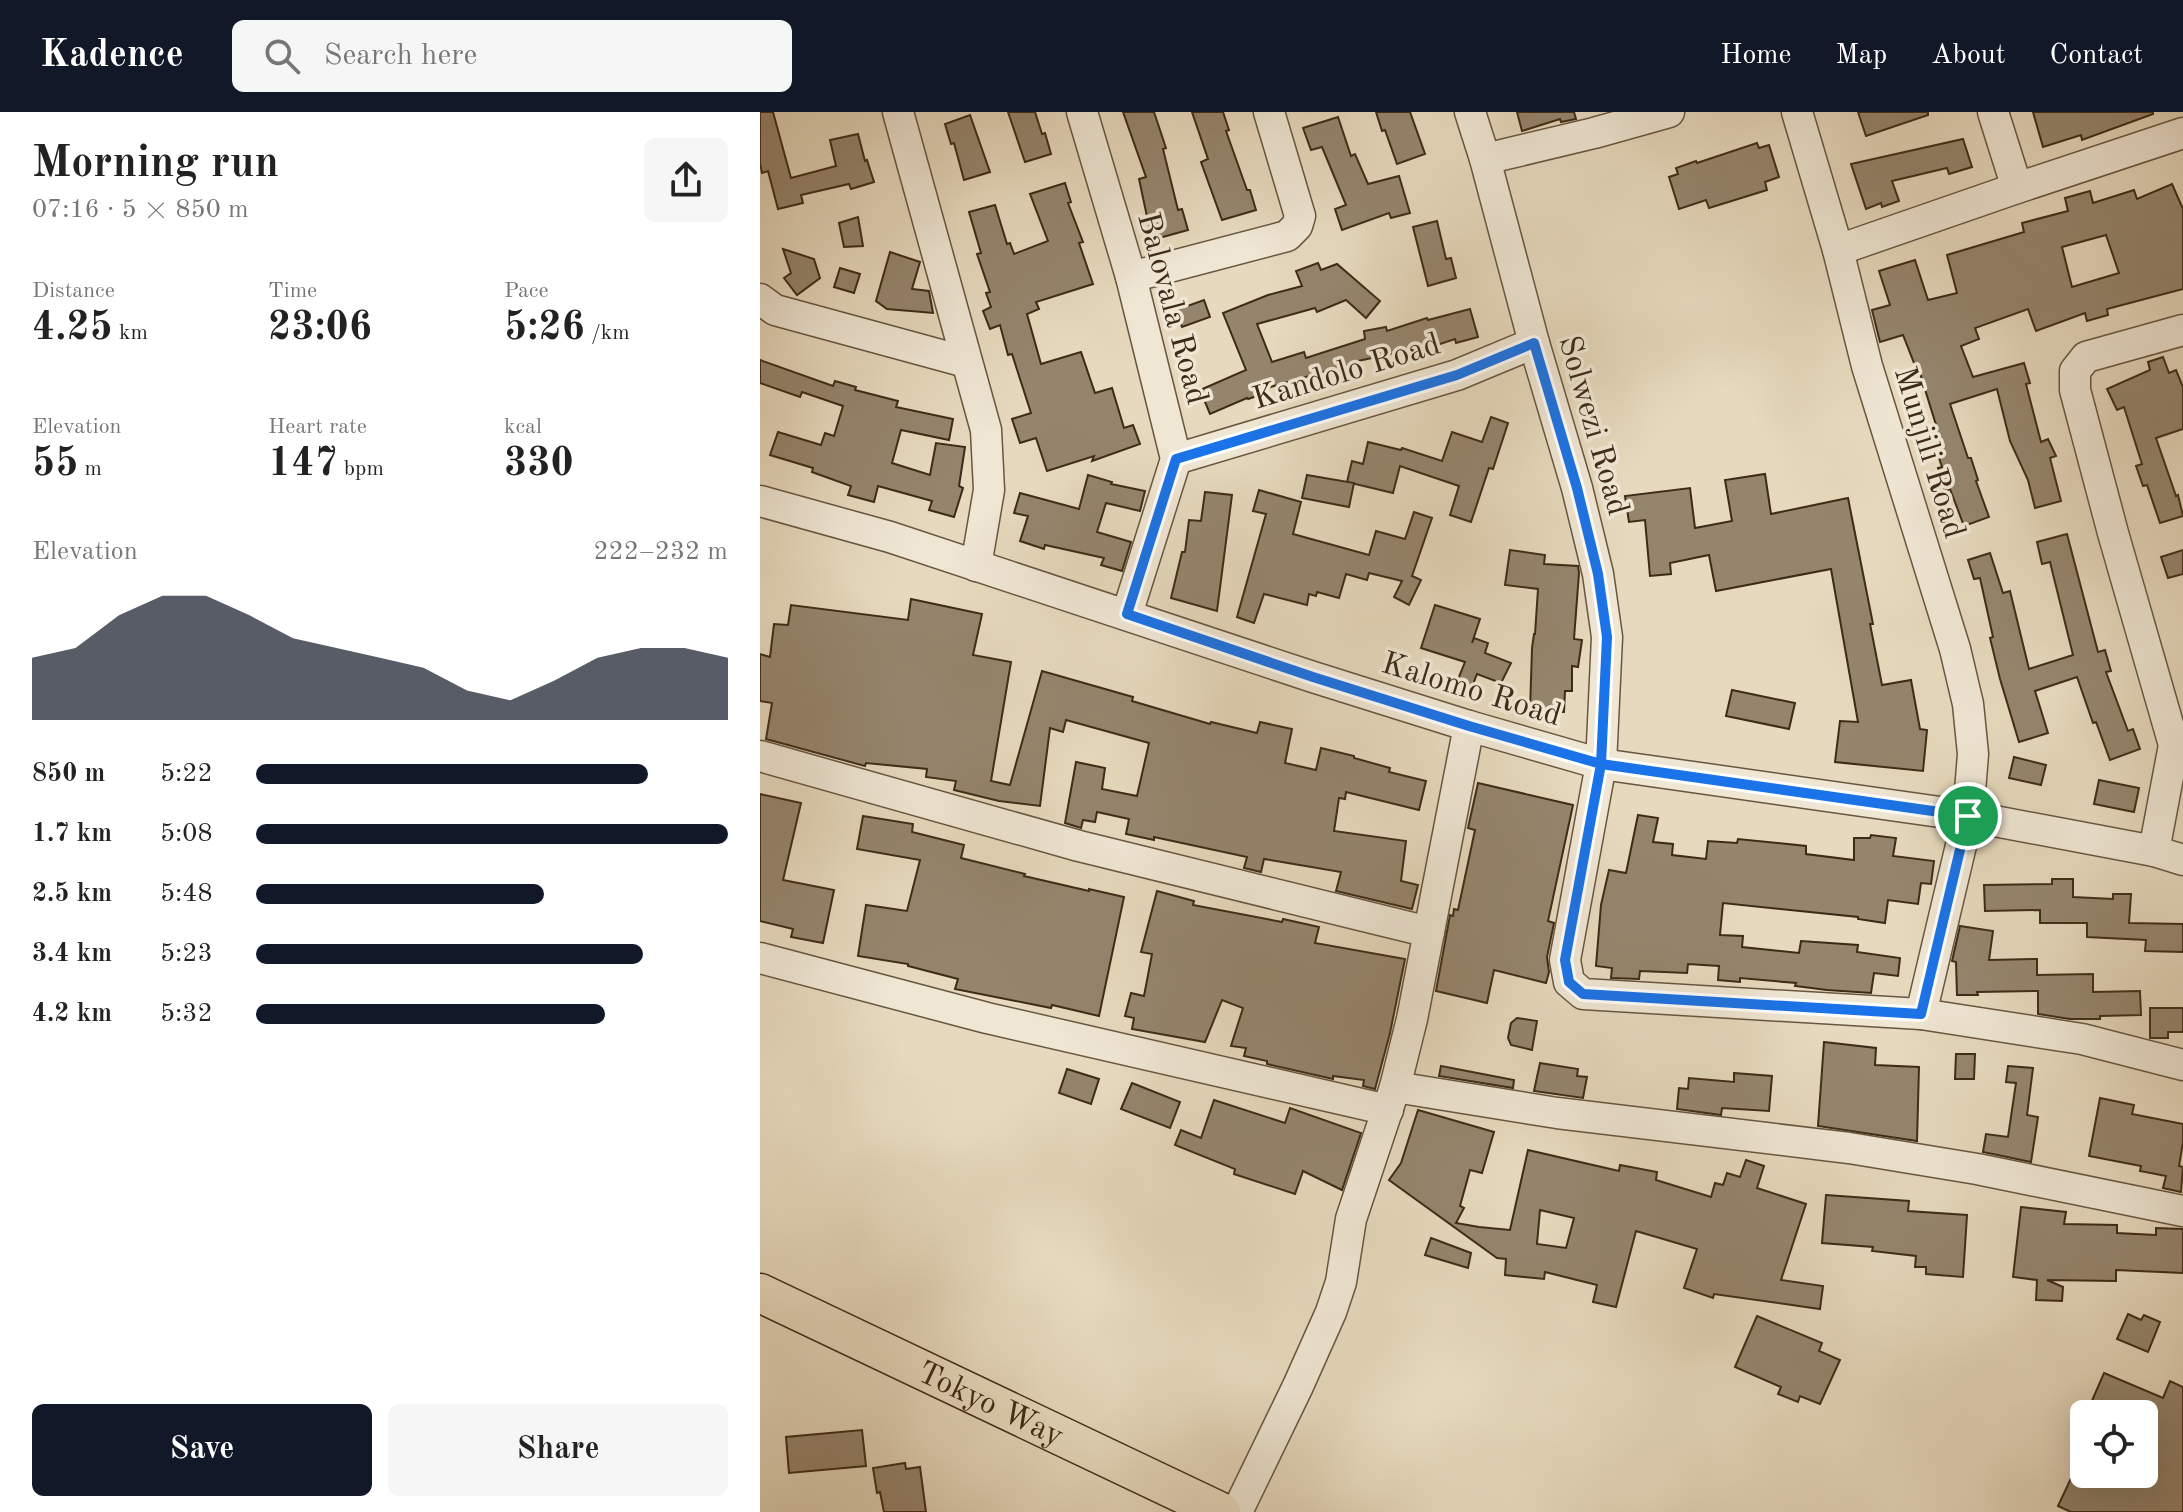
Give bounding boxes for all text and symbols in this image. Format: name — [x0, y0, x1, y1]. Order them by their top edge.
search box — [232, 20, 792, 92]
icon: search — [260, 34, 304, 78]
text: Kadence — [40, 37, 184, 75]
text: Search here — [324, 41, 477, 71]
text: Home — [1720, 42, 1791, 70]
text: Map — [1835, 42, 1887, 70]
text: About — [1931, 42, 2006, 70]
text: Contact — [2050, 42, 2143, 70]
button: share — [644, 138, 728, 222]
text: Morning run — [32, 142, 279, 186]
text: 07:16 · 5 × 850 m — [32, 197, 249, 223]
street label: Balovala Road — [1130, 209, 1212, 408]
text: Distance — [32, 280, 115, 302]
text: Time — [268, 280, 317, 302]
text: Pace — [504, 280, 549, 302]
text: 4.25 — [32, 309, 113, 349]
text: 23:06 — [268, 309, 372, 349]
text: 5:26 — [504, 309, 585, 349]
text: km — [113, 322, 148, 344]
text: /km — [585, 322, 630, 344]
street label: Kandolo Road — [1249, 329, 1445, 417]
street label: Solwezi Road — [1551, 332, 1633, 519]
street label: Munjili Road — [1887, 363, 1969, 542]
text: Elevation — [32, 416, 122, 438]
text: Heart rate — [268, 416, 367, 438]
text: kcal — [504, 416, 542, 438]
text: 55 — [32, 445, 78, 485]
text: 147 — [268, 445, 338, 485]
text: 330 — [504, 445, 574, 485]
text: m — [78, 458, 102, 480]
text: bpm — [338, 458, 384, 480]
text: Elevation — [32, 539, 138, 565]
text: 222–232 m — [593, 539, 728, 565]
street label: Kalomo Road — [1377, 648, 1565, 733]
text: 850 m — [32, 761, 105, 787]
text: 5:22 — [160, 761, 213, 787]
pin — [1934, 782, 2002, 850]
icon: arrive — [1946, 794, 1990, 838]
text: 1.7 km — [32, 821, 112, 847]
text: 5:08 — [160, 821, 213, 847]
text: 2.5 km — [32, 881, 112, 907]
text: 5:48 — [160, 881, 213, 907]
text: 3.4 km — [32, 941, 112, 967]
text: 5:23 — [160, 941, 213, 967]
text: 4.2 km — [32, 1001, 112, 1027]
text: 5:32 — [160, 1001, 213, 1027]
street label: Tokyo Way — [912, 1357, 1068, 1454]
map controls — [2070, 1400, 2158, 1488]
button: locate — [2070, 1400, 2158, 1488]
button: Save — [32, 1404, 372, 1496]
button: Share — [388, 1404, 728, 1496]

